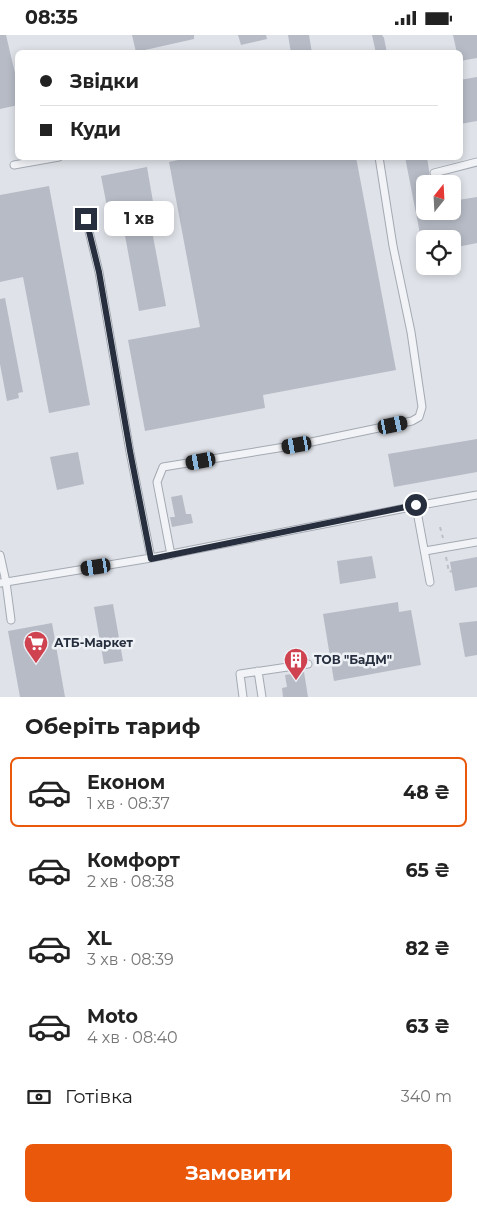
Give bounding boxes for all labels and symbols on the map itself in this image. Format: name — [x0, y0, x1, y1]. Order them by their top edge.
north arrow — [416, 175, 461, 220]
callout: 1 хв — [104, 201, 174, 237]
route end — [75, 208, 97, 230]
car — [376, 415, 409, 435]
car — [280, 435, 313, 455]
car — [184, 451, 217, 471]
route start — [405, 494, 427, 516]
car — [80, 557, 111, 577]
supermarket icon: АТБ-Маркет — [23, 630, 49, 664]
place label: АТБ-Маркет — [54, 635, 133, 650]
building icon: ТОВ "БаДМ" — [283, 647, 309, 681]
place label: ТОВ "БаДМ" — [314, 652, 392, 667]

